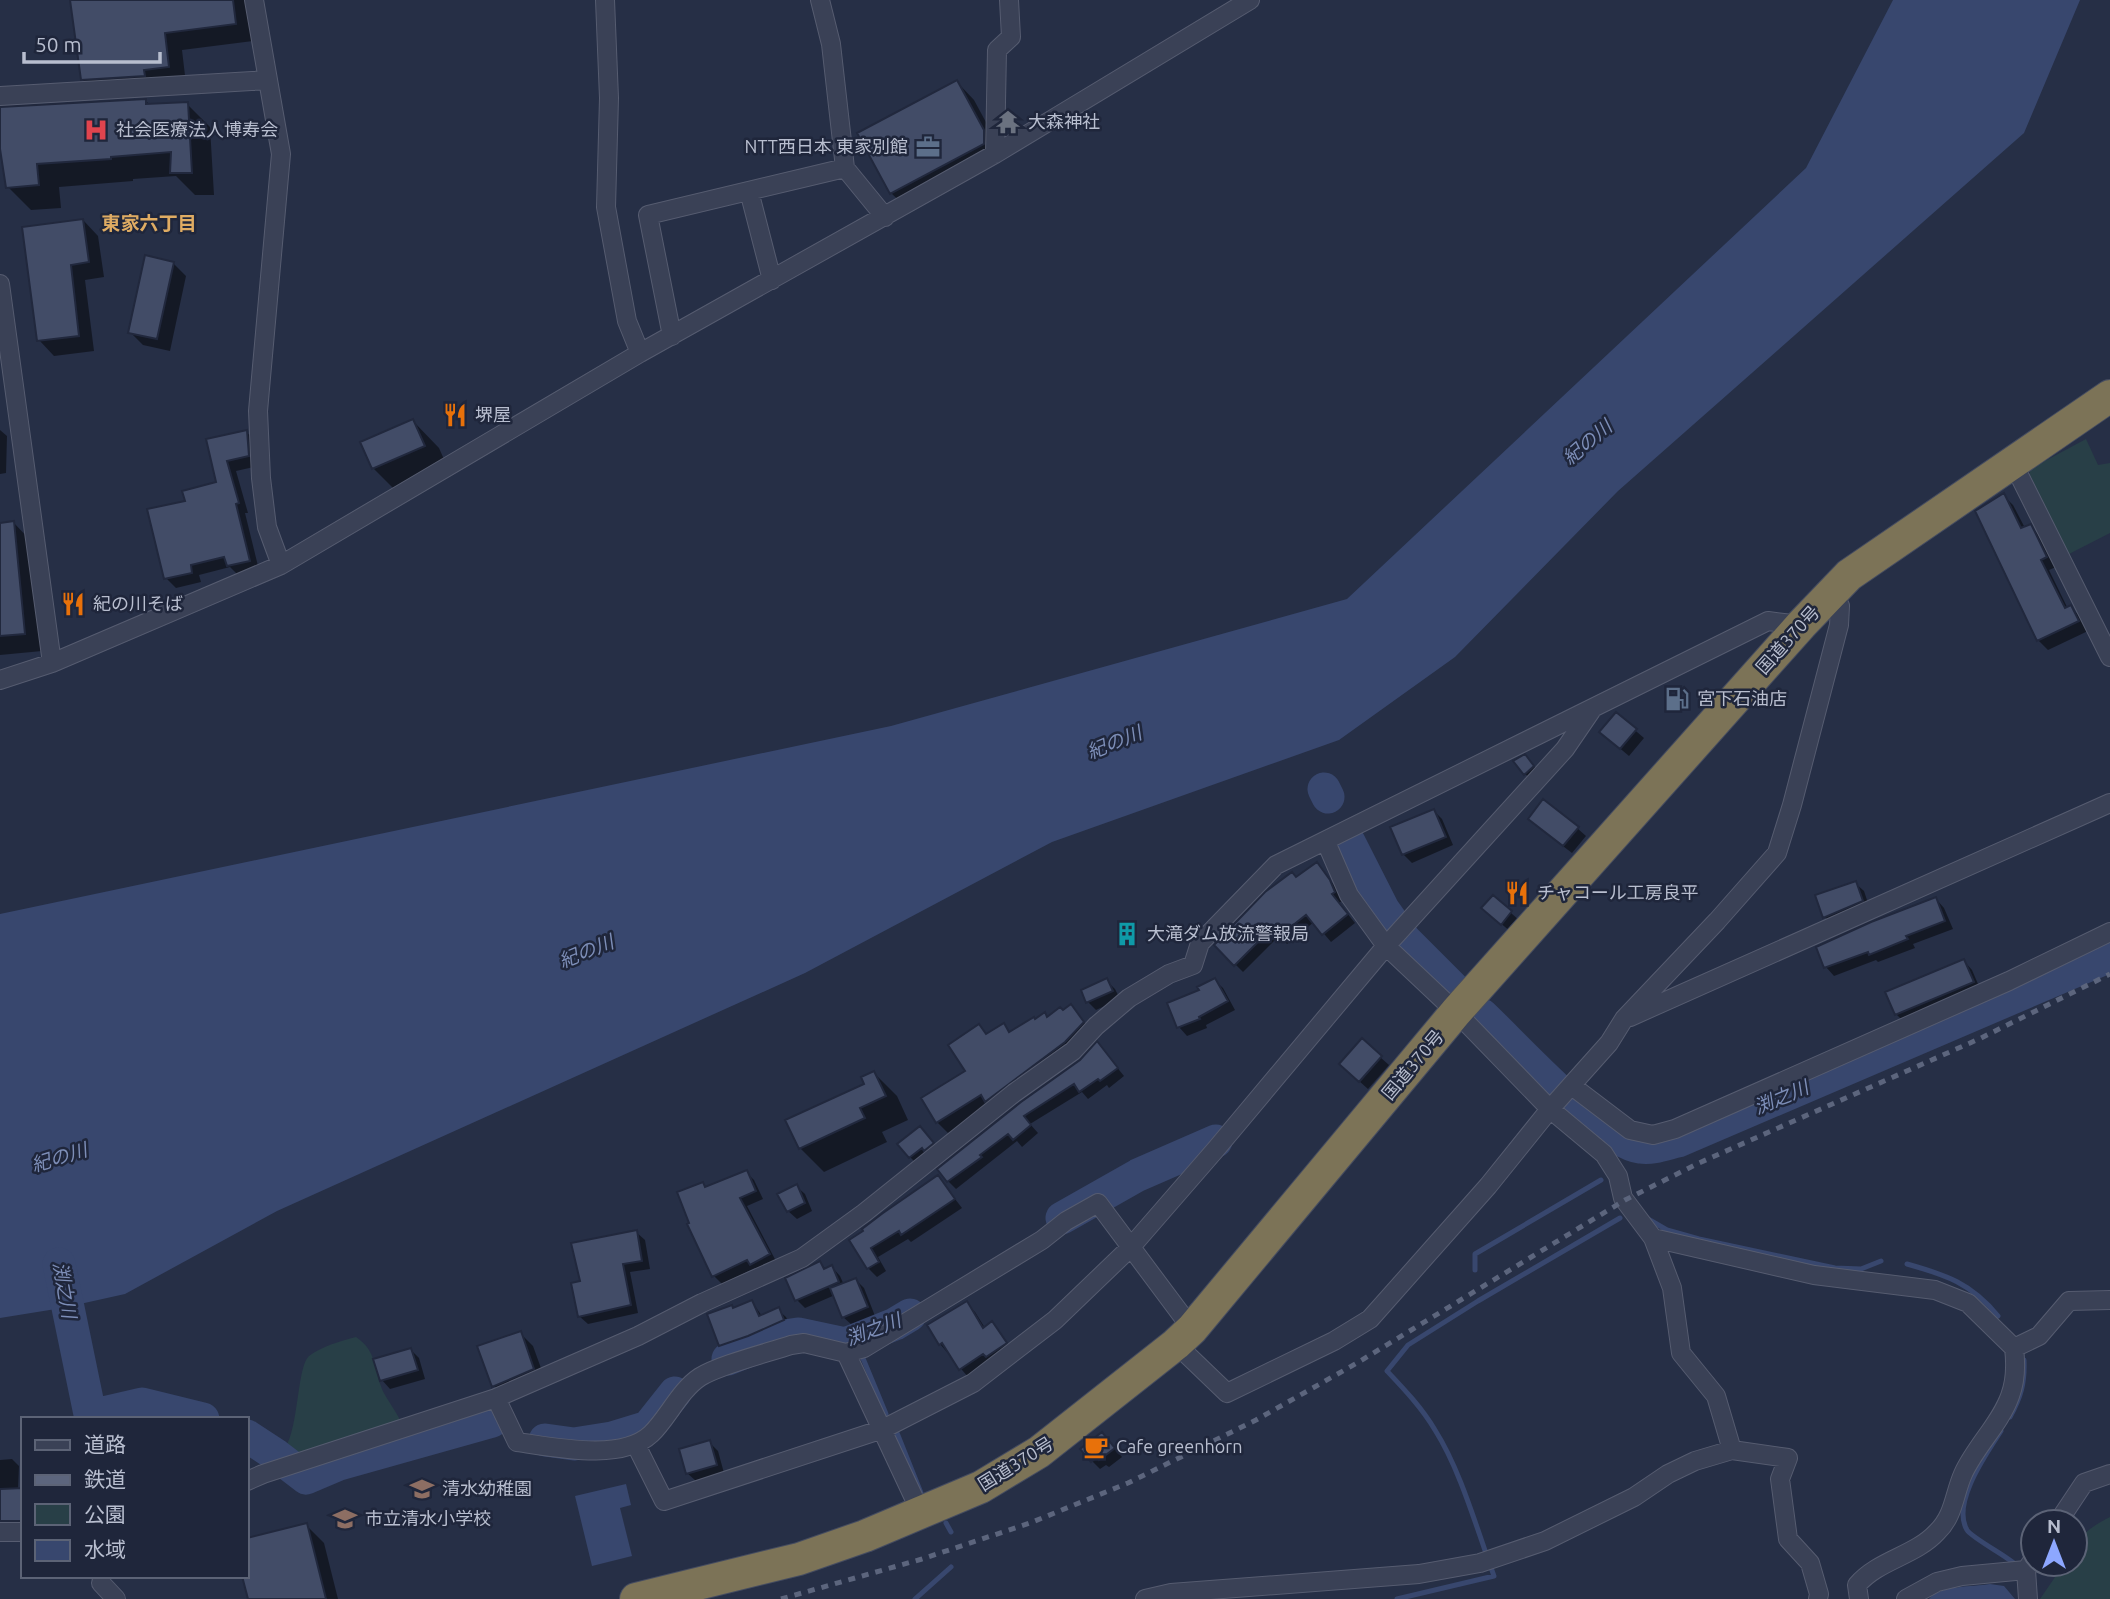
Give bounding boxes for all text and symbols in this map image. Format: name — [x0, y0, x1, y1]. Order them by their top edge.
scale bar — [24, 21, 161, 65]
text: 50 m — [35, 32, 82, 56]
temple icon: 大森神社 — [994, 108, 1022, 136]
place label: 大森神社 — [1028, 111, 1100, 131]
hospital icon: 社会医療法人博寿会 — [82, 116, 110, 144]
place label: 社会医療法人博寿会 — [116, 119, 278, 139]
office icon: NTT西日本 東家別館 — [914, 133, 942, 161]
place label: NTT西日本 東家別館 — [745, 136, 908, 156]
district label: 東家六丁目 — [101, 212, 197, 234]
restaurant icon: 堺屋 — [441, 401, 469, 429]
place label: 堺屋 — [475, 404, 511, 424]
water label: 紀の川 — [1558, 414, 1617, 469]
restaurant icon: 紀の川そば — [59, 590, 87, 618]
place label: 紀の川そば — [93, 593, 183, 613]
street label: 国道370号 — [1752, 601, 1823, 677]
fuel station icon: 宮下石油店 — [1663, 685, 1691, 713]
place label: 宮下石油店 — [1697, 688, 1787, 708]
water label: 紀の川 — [1083, 720, 1146, 763]
restaurant icon: チャコール工房良平 — [1503, 879, 1531, 907]
place label: チャコール工房良平 — [1537, 882, 1699, 902]
building icon: 大滝ダム放流警報局 — [1113, 920, 1141, 948]
place label: 大滝ダム放流警報局 — [1147, 923, 1309, 943]
water label: 紀の川 — [555, 929, 618, 972]
street label: 国道370号 — [1377, 1026, 1447, 1103]
water label: 渕之川 — [1750, 1075, 1813, 1118]
water label: 紀の川 — [29, 1138, 91, 1176]
water label: 渕之川 — [49, 1260, 81, 1322]
water label: 渕之川 — [842, 1308, 905, 1349]
legend — [21, 1417, 248, 1578]
text: 道路 — [84, 1432, 126, 1456]
street label: 国道370号 — [974, 1432, 1057, 1494]
cafe icon: Cafe greenhorn — [1082, 1433, 1110, 1461]
place label: Cafe greenhorn — [1116, 1436, 1242, 1456]
text: 鉄道 — [84, 1467, 126, 1491]
school or university icon: 清水幼稚園 — [408, 1475, 436, 1503]
place label: 清水幼稚園 — [442, 1478, 532, 1498]
text: 公園 — [84, 1502, 126, 1526]
school or university icon: 市立清水小学校 — [331, 1505, 359, 1533]
place label: 市立清水小学校 — [365, 1508, 491, 1528]
north arrow — [2019, 1508, 2089, 1578]
text: N — [2047, 1515, 2061, 1537]
text: 水域 — [84, 1537, 126, 1561]

